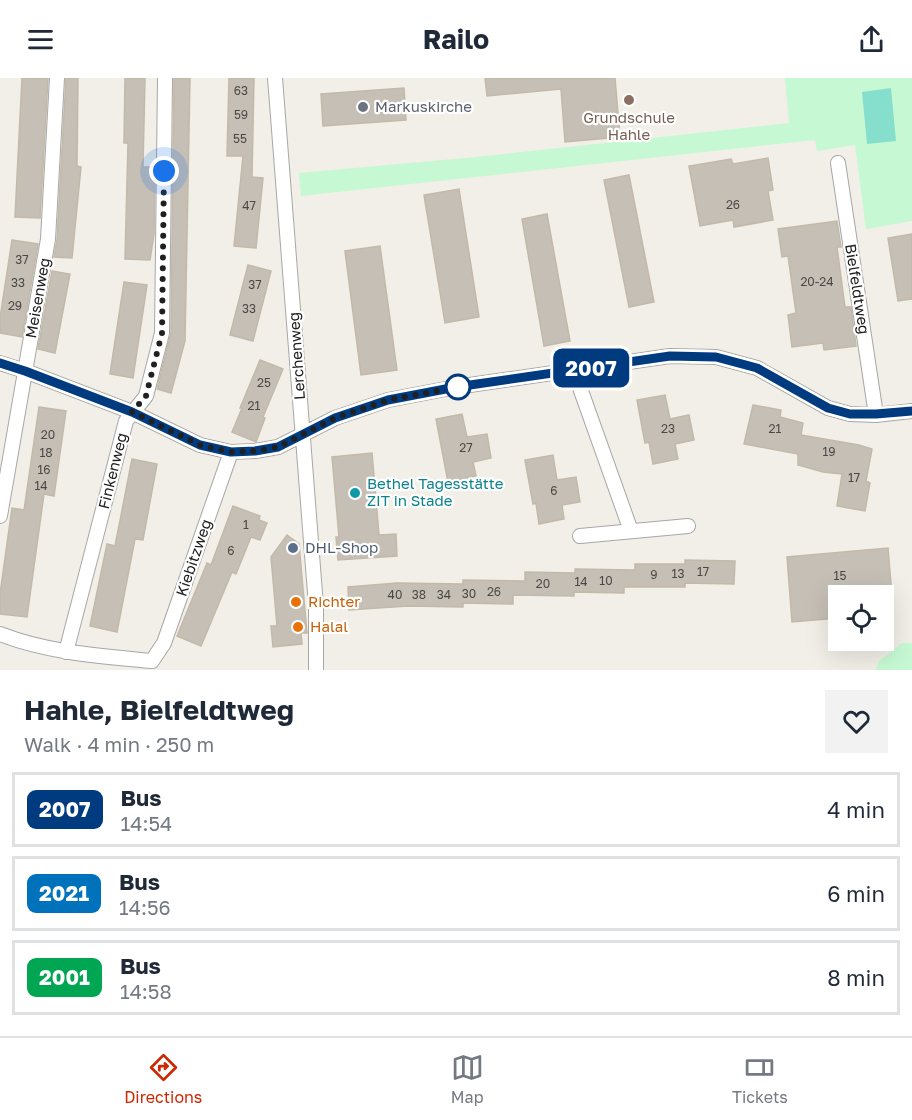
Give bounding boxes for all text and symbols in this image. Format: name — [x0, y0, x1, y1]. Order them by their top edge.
icon: menu — [24, 23, 57, 56]
text: Railo — [423, 23, 489, 55]
icon: share — [855, 23, 888, 56]
house number: 63 — [234, 83, 248, 98]
marker: Grundschule Hahle — [622, 93, 636, 107]
place label: Markuskirche — [375, 97, 472, 115]
marker: Markuskirche — [356, 100, 370, 114]
house number: 59 — [234, 107, 248, 122]
place label: Grundschule Hahle — [583, 108, 675, 143]
house number: 55 — [233, 131, 247, 146]
your location — [149, 156, 179, 186]
house number: 26 — [726, 197, 740, 212]
house number: 47 — [242, 198, 256, 213]
street label: Bielfeldtweg — [842, 242, 874, 335]
house number: 37 — [15, 252, 29, 267]
street label: Meisenweg — [21, 256, 53, 339]
house number: 20-24 — [800, 274, 834, 289]
house number: 33 — [11, 275, 25, 290]
house number: 37 — [248, 277, 262, 292]
house number: 29 — [8, 298, 22, 313]
house number: 33 — [242, 301, 256, 316]
street label: Lerchenweg — [284, 312, 308, 401]
line badge: 2007 — [549, 348, 633, 388]
text: 2007 — [565, 355, 617, 381]
unlabelled marker — [445, 374, 471, 400]
house number: 25 — [257, 375, 271, 390]
house number: 21 — [248, 398, 261, 413]
house number: 23 — [661, 421, 675, 436]
house number: 21 — [769, 421, 782, 436]
house number: 20 — [41, 427, 55, 442]
street label: Finkenweg — [94, 431, 130, 511]
house number: 27 — [459, 440, 473, 455]
house number: 19 — [822, 444, 836, 459]
house number: 18 — [39, 445, 53, 460]
house number: 16 — [37, 462, 51, 477]
house number: 17 — [848, 470, 860, 485]
place label: Bethel Tagesstätte ZIT in Stade — [367, 474, 504, 509]
house number: 14 — [34, 478, 48, 493]
house number: 6 — [550, 483, 558, 498]
marker: Bethel Tagesstätte ZIT in Stade — [348, 486, 362, 500]
street label: Kiebitzweg — [171, 517, 215, 599]
house number: 1 — [243, 517, 249, 532]
place label: DHL-Shop — [305, 538, 378, 556]
marker: DHL-Shop — [286, 541, 300, 555]
house number: 6 — [227, 543, 235, 558]
house number: 17 — [697, 564, 709, 579]
house number: 13 — [672, 566, 684, 581]
house number: 9 — [650, 567, 658, 582]
house number: 15 — [834, 568, 846, 583]
house number: 10 — [599, 573, 613, 588]
house number: 14 — [574, 574, 588, 589]
house number: 20 — [536, 576, 550, 591]
house number: 26 — [487, 584, 501, 599]
map controls — [828, 585, 894, 651]
button: locate — [828, 585, 894, 651]
house number: 30 — [462, 586, 476, 601]
house number: 40 — [388, 587, 402, 602]
house number: 38 — [412, 587, 426, 602]
house number: 34 — [437, 587, 451, 602]
place label: Richter — [308, 592, 360, 610]
marker: Richter — [289, 595, 303, 609]
place label: Halal — [310, 617, 348, 635]
marker: Halal — [291, 620, 305, 634]
button: heart — [825, 690, 888, 753]
text: Hahle, Bielfeldtweg — [24, 693, 294, 726]
text: Walk · 4 min · 250 m — [24, 732, 214, 756]
text: Bus — [121, 784, 161, 811]
text: 2007 — [39, 796, 91, 822]
text: 4 min — [827, 796, 885, 823]
text: 14:54 — [121, 811, 172, 835]
text: Bus — [119, 868, 160, 895]
text: 2021 — [39, 880, 89, 906]
text: 6 min — [827, 880, 885, 907]
text: 14:56 — [119, 895, 171, 919]
text: Bus — [120, 952, 161, 979]
text: 2001 — [39, 964, 90, 990]
text: 8 min — [827, 964, 885, 991]
text: 14:58 — [120, 979, 172, 1003]
tab: Directions — [124, 1051, 202, 1107]
tab: Map — [451, 1051, 484, 1107]
tab: Tickets — [732, 1051, 788, 1107]

